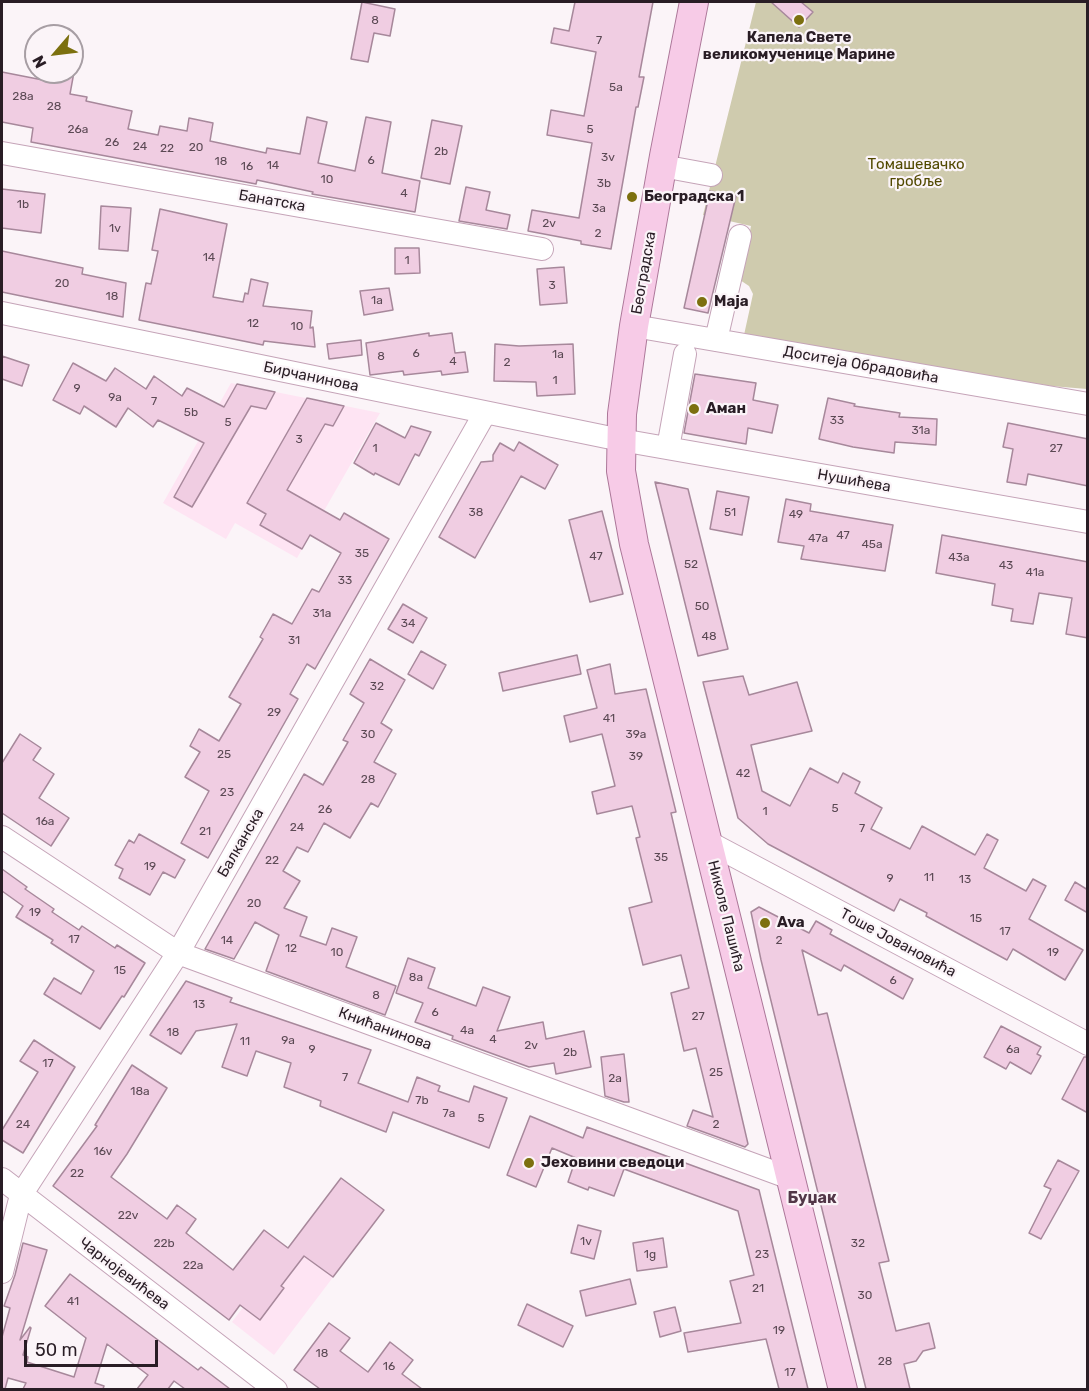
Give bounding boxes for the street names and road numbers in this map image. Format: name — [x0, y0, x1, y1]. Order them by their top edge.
street label: Банатска — [237, 186, 307, 216]
street label: Београдска — [628, 230, 660, 316]
street label: Доситеја Обрадовића — [782, 342, 940, 388]
street label: Бирчанинова — [262, 358, 360, 396]
street label: Нушићева — [816, 466, 892, 496]
street label: Балканска — [214, 805, 268, 881]
street label: Николе Пашића — [703, 858, 749, 974]
street label: Тоше Јовановића — [837, 905, 959, 981]
street label: Книћанинова — [336, 1004, 434, 1054]
street label: Чарнојевићева — [75, 1234, 173, 1314]

